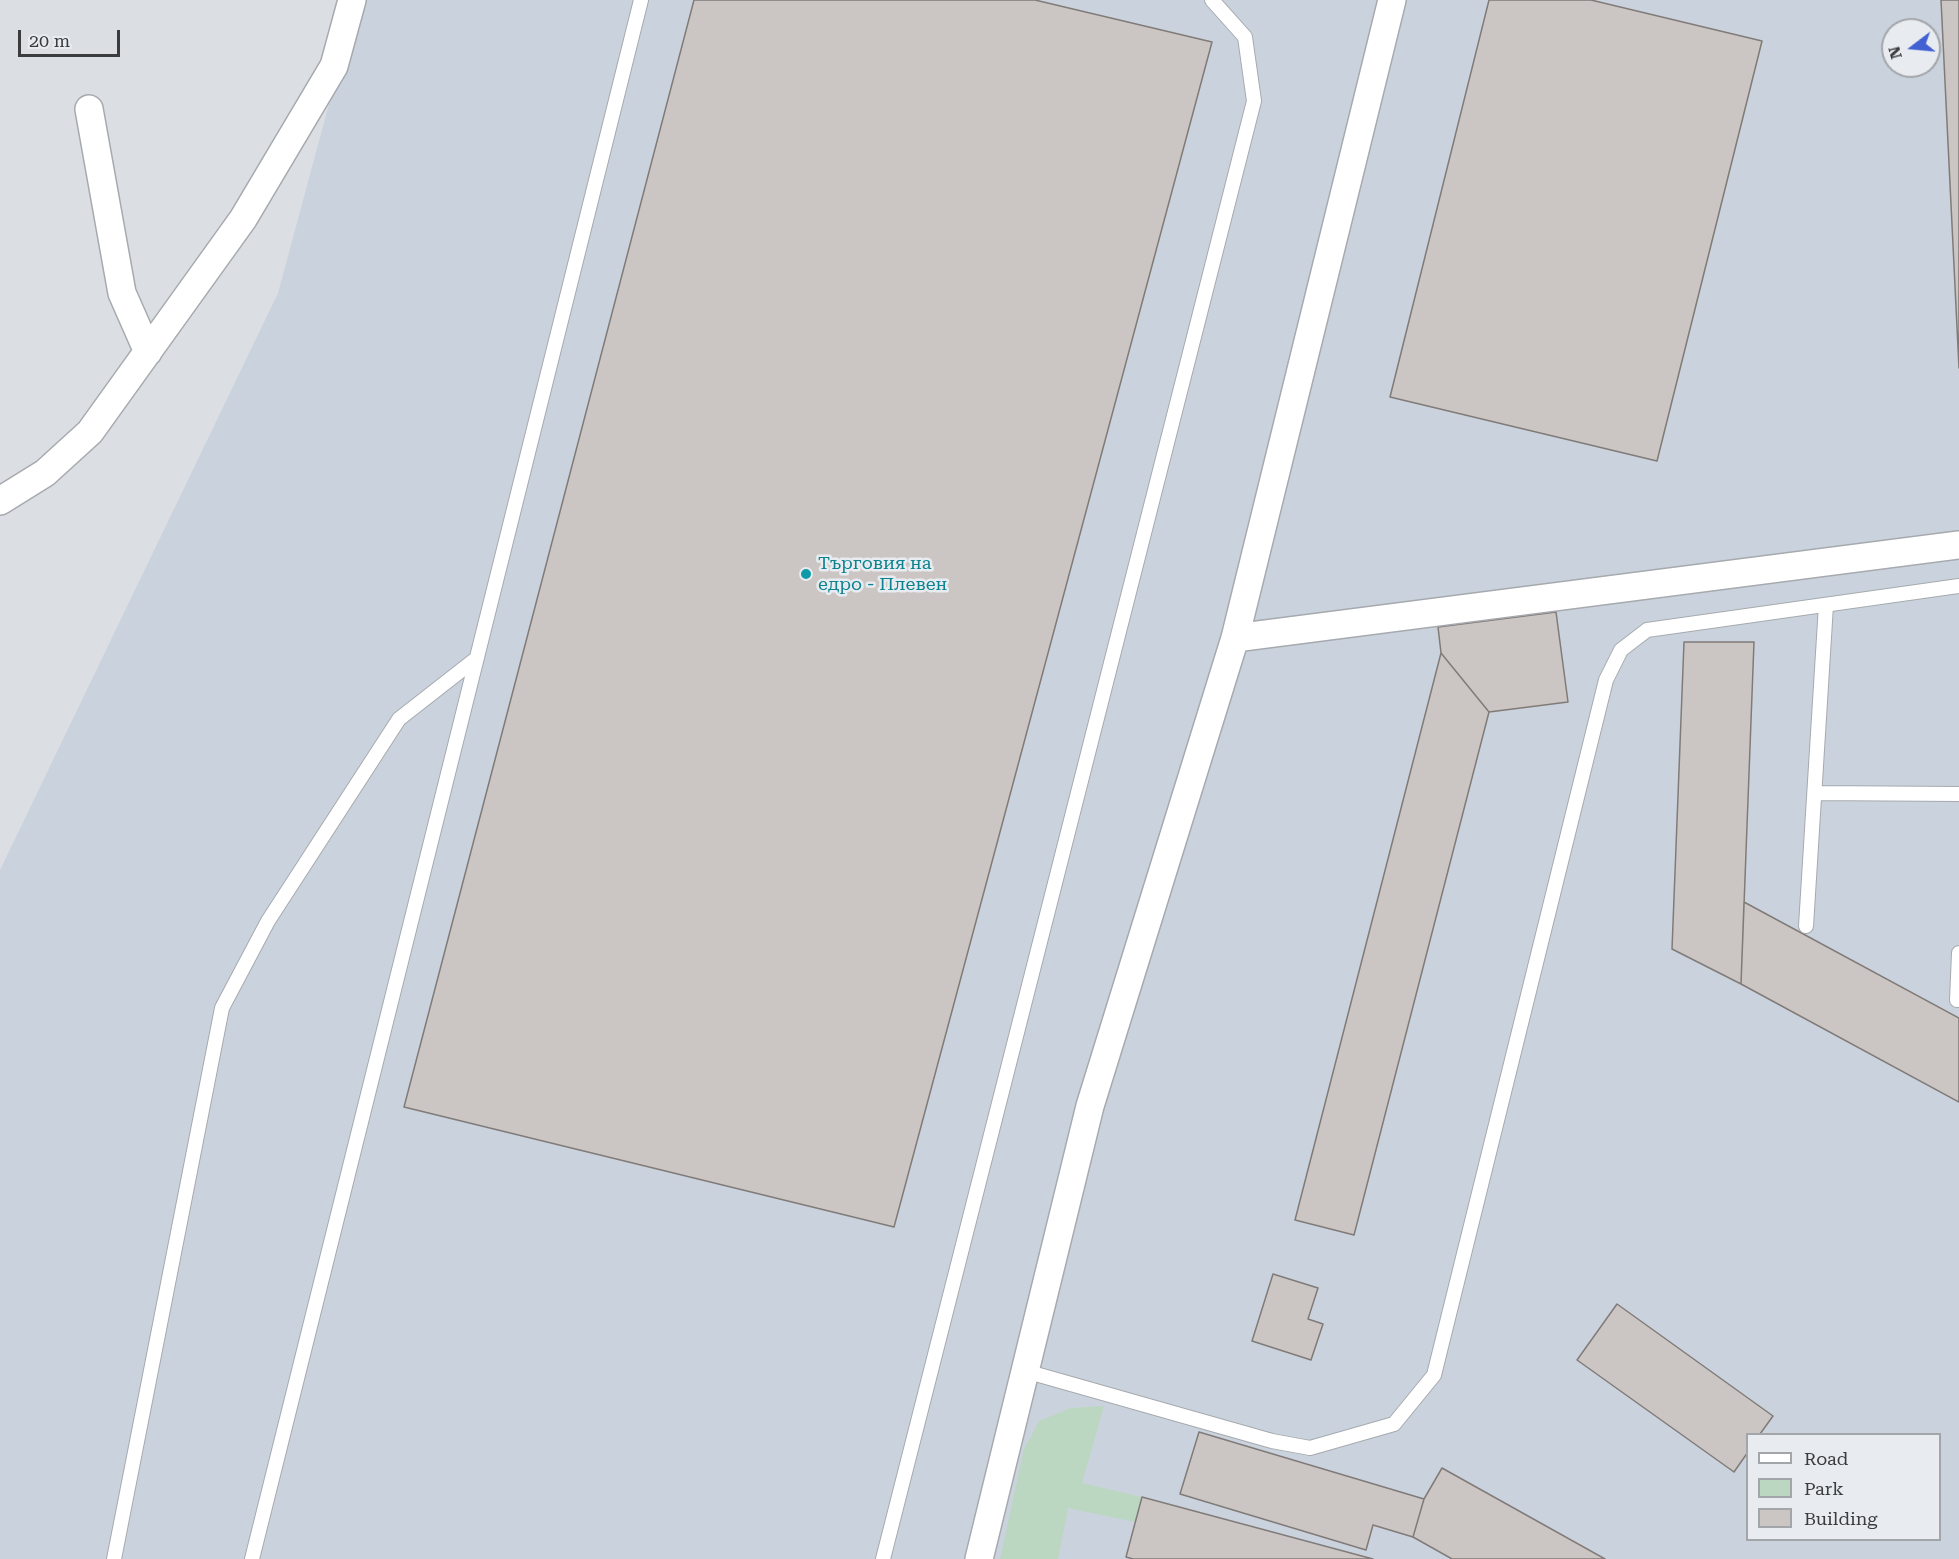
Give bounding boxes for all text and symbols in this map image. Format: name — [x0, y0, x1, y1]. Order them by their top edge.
scale bar — [21, 18, 123, 56]
north arrow — [1881, 18, 1941, 78]
text: 20 m — [29, 30, 70, 51]
text: N — [1884, 44, 1906, 61]
place label: Търговия на едро - Плевен — [818, 553, 947, 596]
marker: Търговия на едро - Плевен — [799, 567, 813, 581]
legend — [1746, 1433, 1941, 1541]
text: Road — [1804, 1448, 1848, 1469]
text: Park — [1804, 1478, 1844, 1499]
text: Building — [1804, 1508, 1878, 1529]

